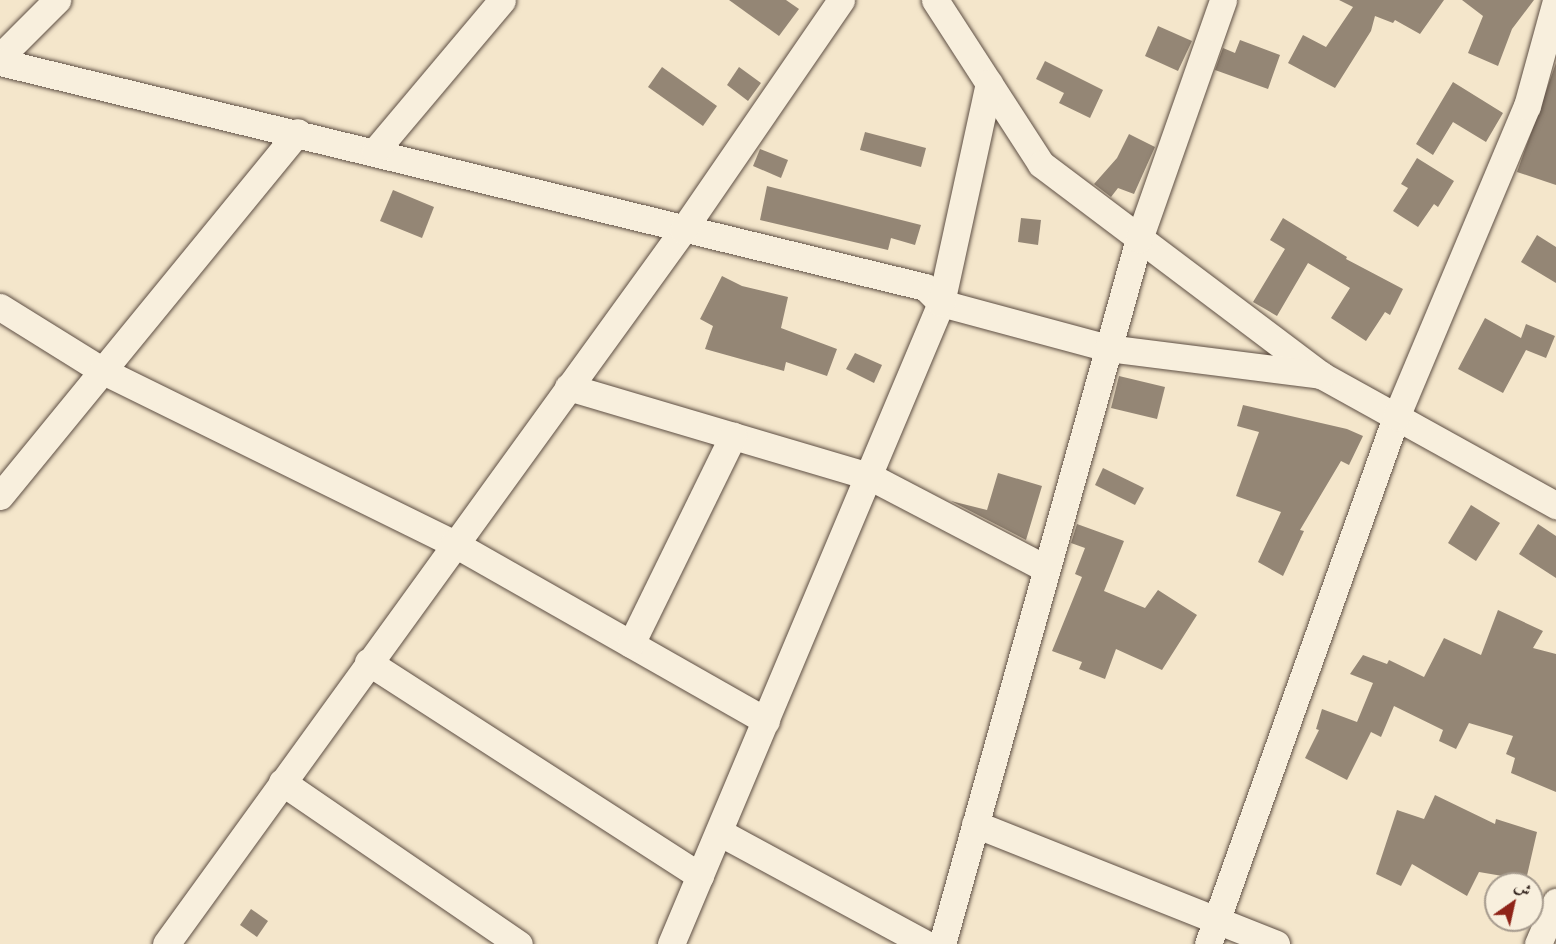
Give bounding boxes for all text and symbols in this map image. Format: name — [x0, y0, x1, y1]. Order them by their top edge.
north arrow — [1484, 872, 1544, 932]
text: ش — [1511, 876, 1535, 901]

